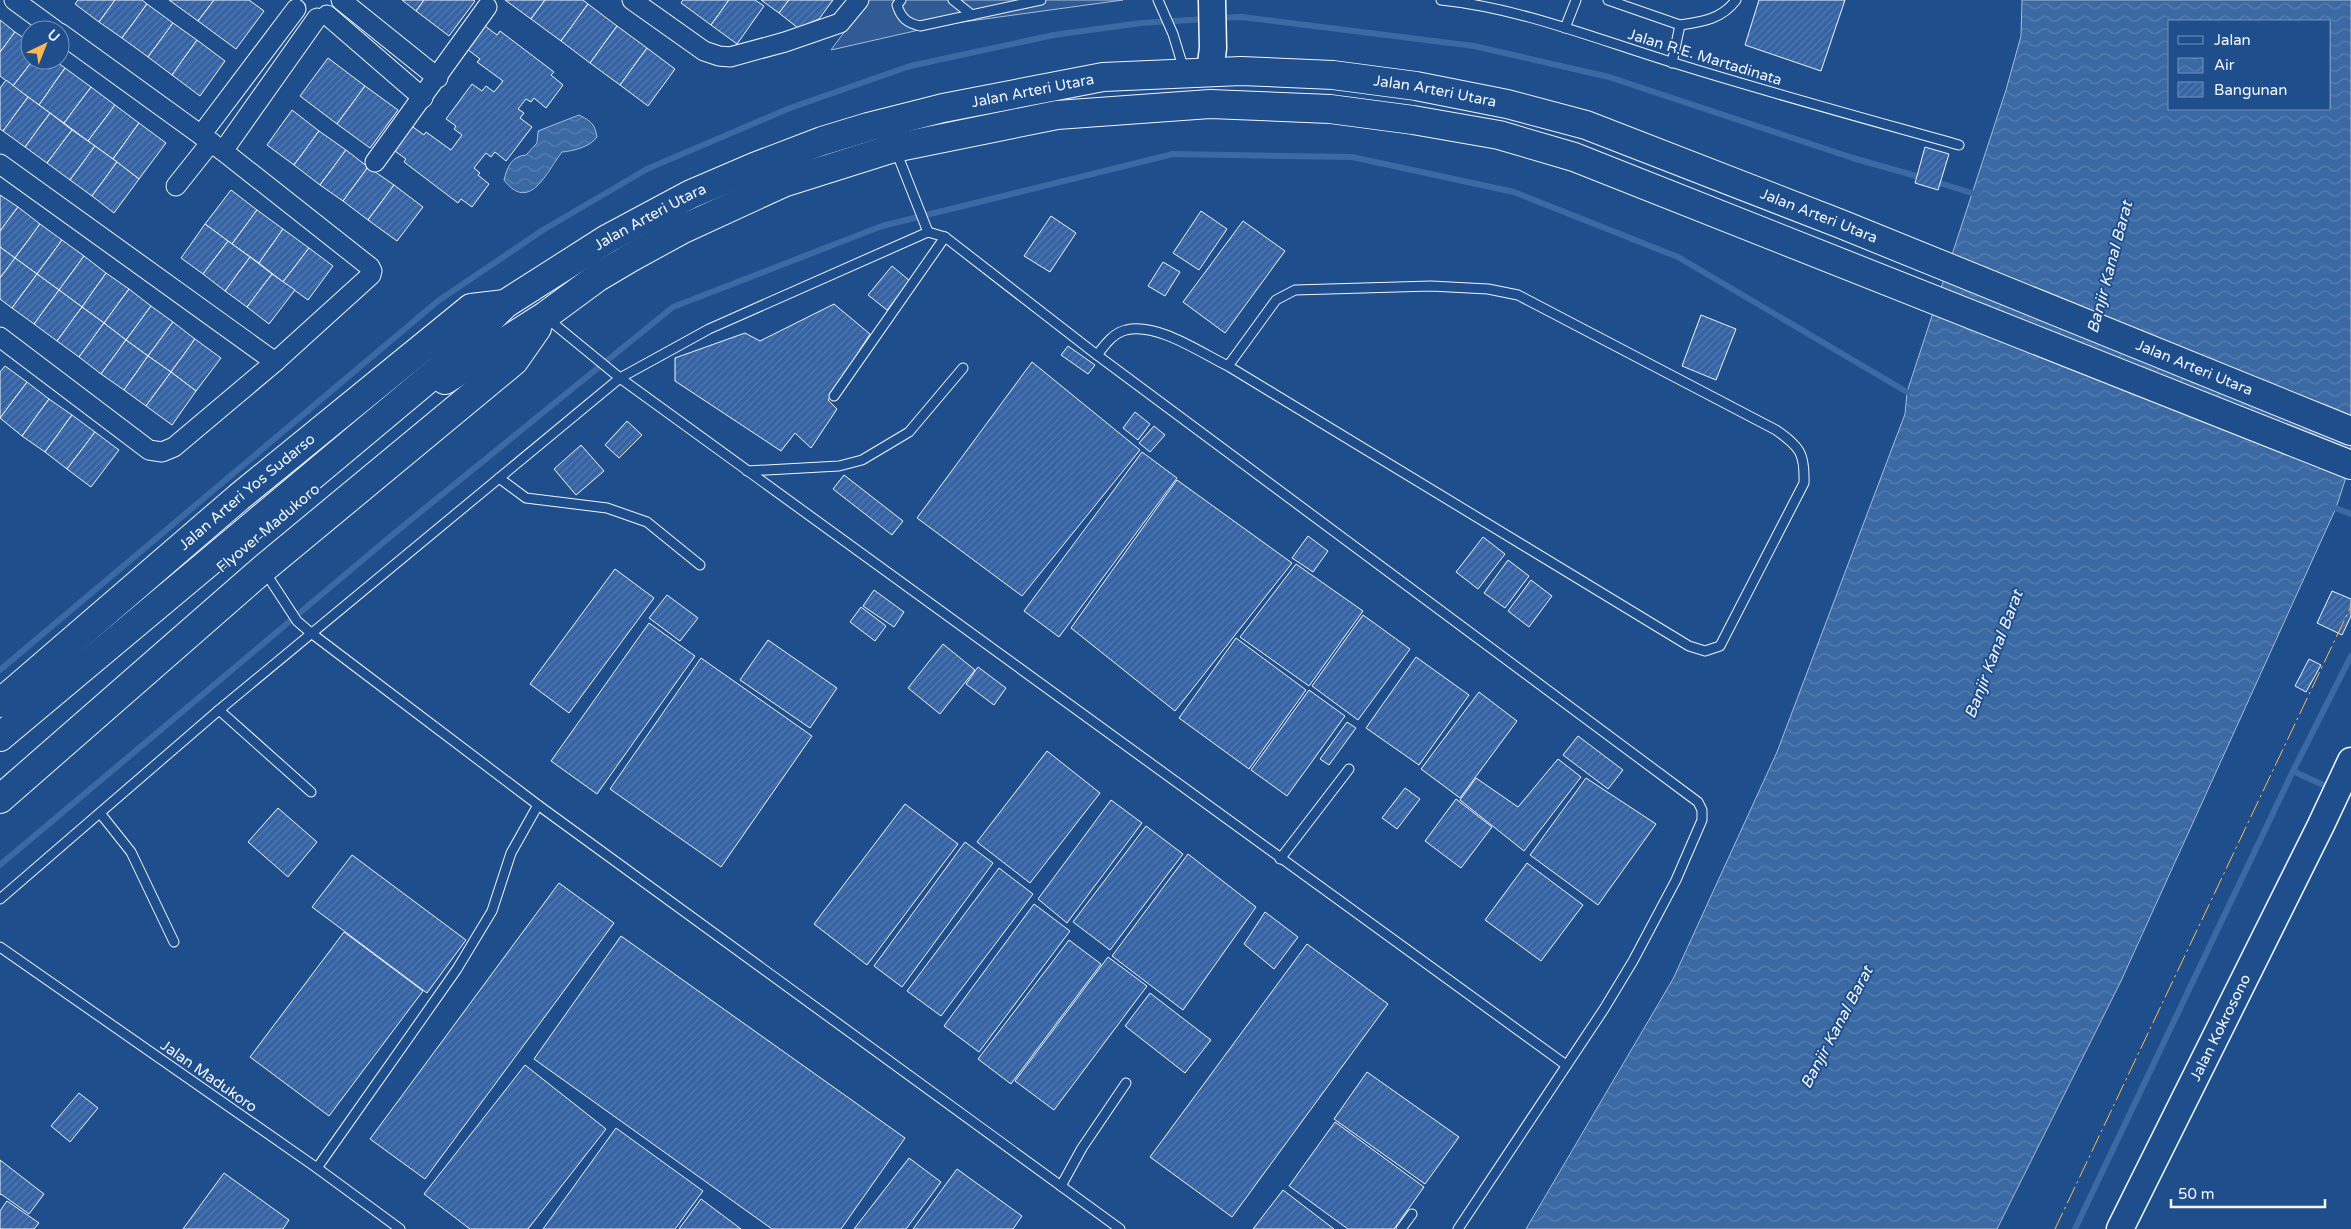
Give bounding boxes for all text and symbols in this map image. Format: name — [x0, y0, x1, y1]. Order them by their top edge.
north arrow — [20, 20, 70, 70]
legend — [2168, 20, 2331, 110]
street label: Jalan R.E. Martadinata — [1626, 25, 1784, 89]
text: U — [44, 26, 63, 46]
text: Jalan — [2214, 31, 2251, 49]
text: Air — [2214, 56, 2235, 74]
street label: Jalan Arteri Utara — [970, 70, 1096, 111]
street label: Jalan Arteri Utara — [1372, 71, 1498, 111]
text: Bangunan — [2214, 81, 2287, 99]
street label: Jalan Arteri Utara — [591, 180, 709, 254]
street label: Jalan Arteri Utara — [1758, 185, 1880, 247]
water label: Banjir Kanal Barat — [2083, 197, 2138, 335]
street label: Jalan Arteri Utara — [2133, 336, 2256, 399]
street label: Jalan Arteri Yos Sudarso — [175, 430, 319, 554]
street label: Flyover Madukoro — [213, 480, 323, 576]
water label: Banjir Kanal Barat — [1960, 586, 2028, 721]
water label: Banjir Kanal Barat — [1796, 961, 1878, 1092]
street label: Jalan Kokrosono — [2186, 971, 2254, 1084]
street label: Jalan Madukoro — [157, 1036, 261, 1116]
scale bar — [2171, 1176, 2325, 1208]
text: 50 m — [2178, 1185, 2215, 1203]

